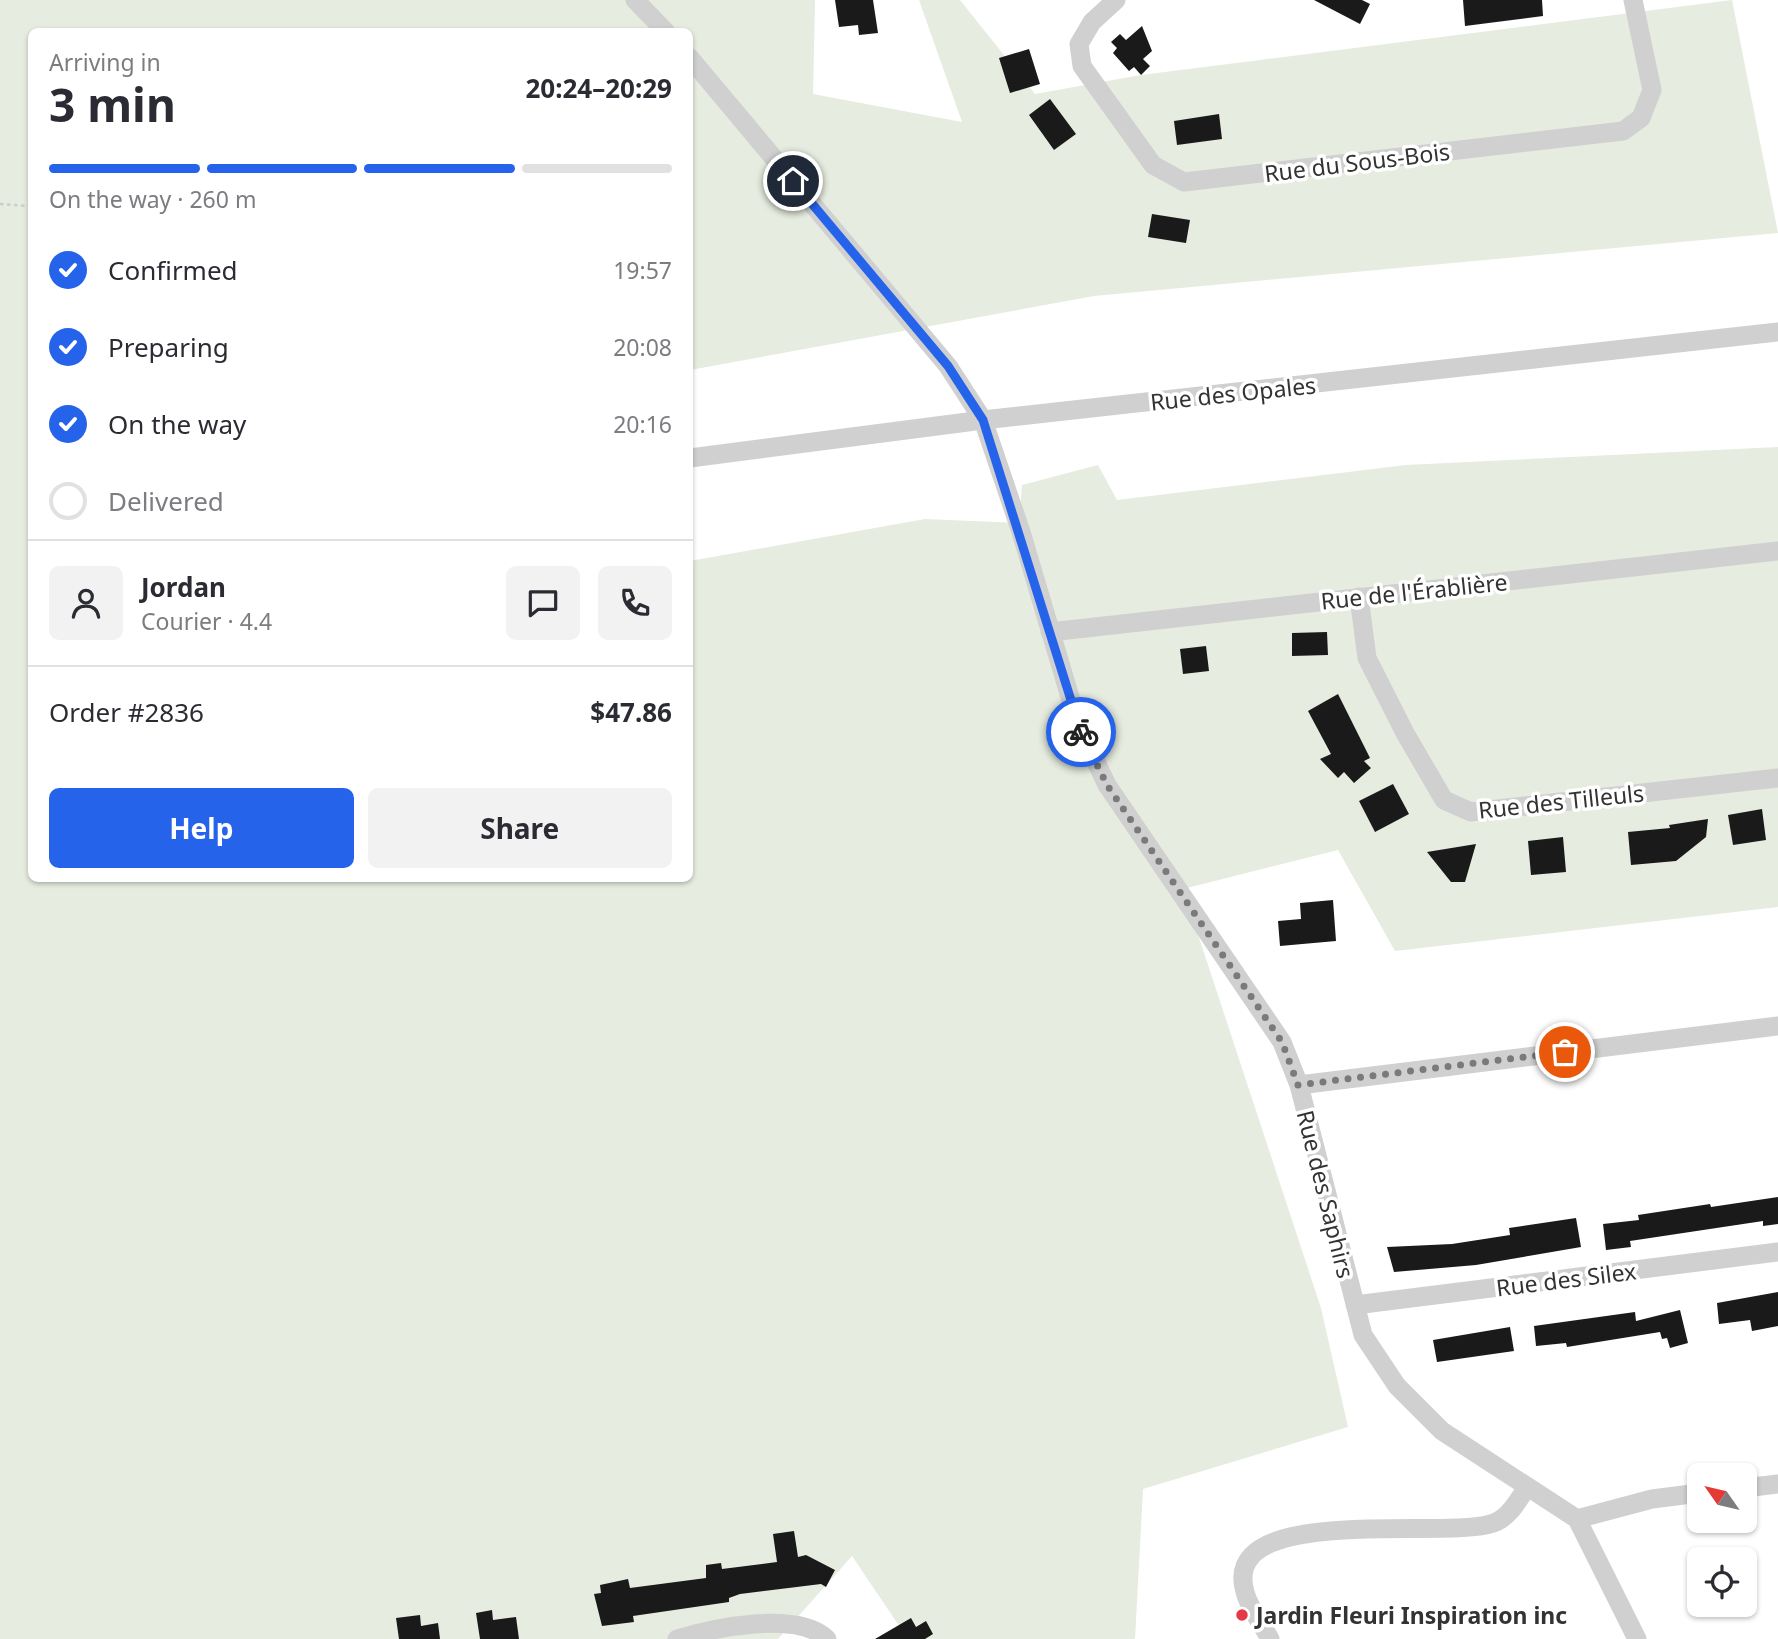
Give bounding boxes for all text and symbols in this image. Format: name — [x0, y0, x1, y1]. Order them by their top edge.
text: Arriving in — [49, 46, 161, 78]
text: 20:24–20:29 — [525, 70, 672, 106]
text: 3 min — [49, 73, 176, 135]
street label: Rue du Sous-Bois — [1262, 135, 1452, 189]
pin — [763, 151, 823, 211]
icon: home — [774, 162, 812, 200]
text: On the way · 260 m — [49, 183, 256, 215]
icon: check — [49, 251, 87, 289]
text: Confirmed — [108, 252, 238, 288]
text: 19:57 — [613, 254, 672, 286]
icon: check — [49, 328, 87, 366]
text: Preparing — [108, 329, 229, 365]
text: 20:08 — [613, 331, 672, 363]
street label: Rue des Opales — [1149, 368, 1317, 418]
icon: check — [49, 405, 87, 443]
text: On the way — [108, 406, 246, 442]
text: 20:16 — [613, 408, 672, 440]
text: Delivered — [108, 483, 224, 519]
street label: Rue de l'Érablière — [1319, 565, 1509, 617]
button: person — [49, 566, 123, 640]
button: chat — [506, 566, 580, 640]
button: phone — [598, 566, 672, 640]
text: Jordan — [141, 569, 226, 605]
text: Courier · 4.4 — [141, 605, 272, 637]
text: Order #2836 — [49, 694, 204, 730]
text: $47.86 — [590, 694, 672, 730]
courier — [1046, 697, 1116, 767]
icon: bike — [1062, 713, 1100, 751]
street label: Rue des Tilleuls — [1477, 776, 1645, 826]
button: Help — [49, 788, 354, 868]
button: Share — [368, 788, 672, 868]
pin — [1535, 1022, 1595, 1082]
icon: bag — [1546, 1033, 1584, 1071]
street label: Rue des Saphirs — [1290, 1107, 1362, 1281]
street label: Rue des Silex — [1494, 1255, 1638, 1303]
north arrow — [1687, 1463, 1757, 1533]
map controls — [1687, 1463, 1757, 1617]
button: locate — [1687, 1547, 1757, 1617]
place label: Jardin Fleuri Inspiration inc — [1254, 1599, 1567, 1631]
marker: Jardin Fleuri Inspiration inc — [1234, 1607, 1250, 1623]

